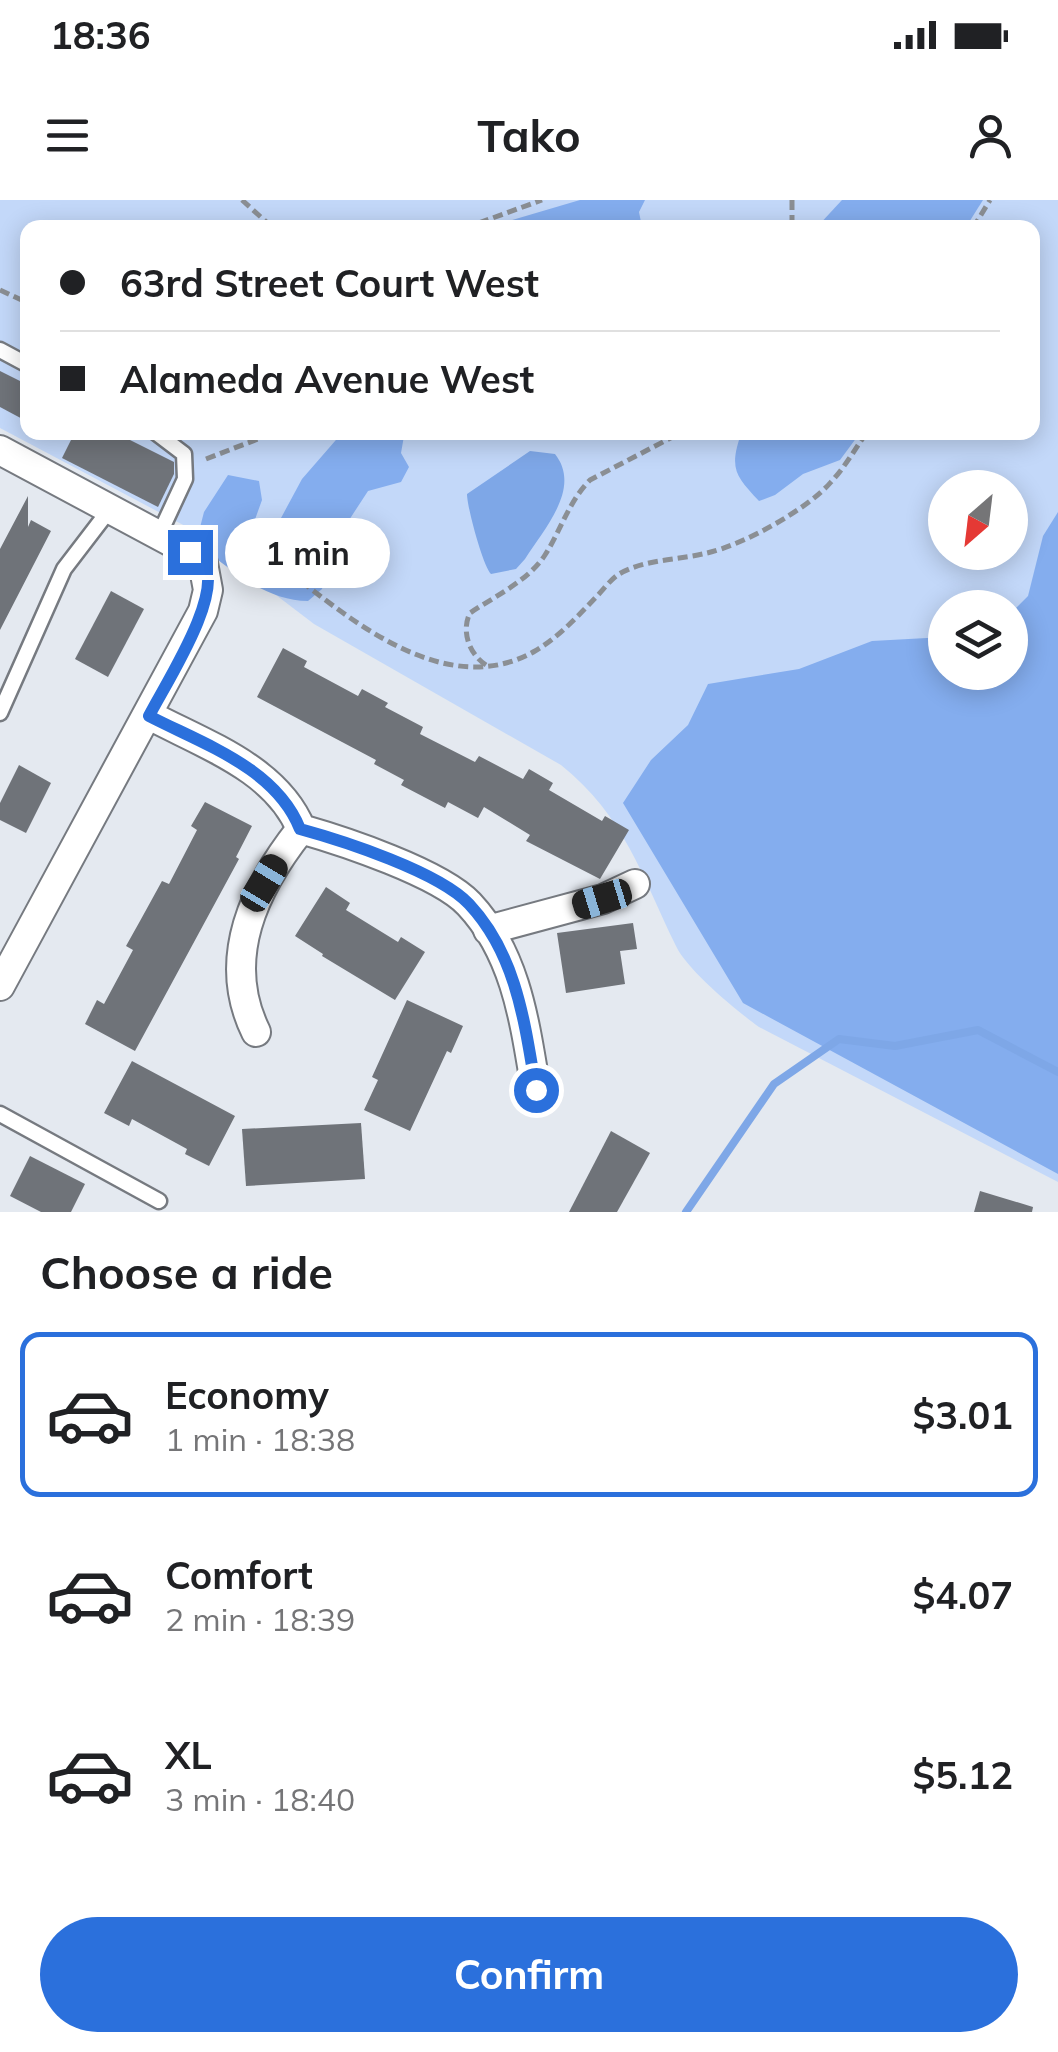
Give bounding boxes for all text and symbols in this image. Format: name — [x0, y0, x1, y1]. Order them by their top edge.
text: 18:36 — [50, 11, 151, 59]
text: Tako — [477, 107, 581, 163]
icon: menu — [40, 108, 95, 163]
icon: person — [963, 108, 1018, 163]
text: 63rd Street Court West — [120, 259, 539, 307]
text: Alameda Avenue West — [120, 355, 534, 403]
north arrow — [928, 470, 1028, 570]
map controls — [928, 470, 1028, 690]
callout: 1 min — [225, 517, 390, 587]
route end — [168, 530, 213, 575]
text: 1 min — [265, 533, 350, 573]
button: layers — [928, 590, 1028, 690]
car — [236, 850, 292, 916]
car — [569, 876, 635, 922]
route start — [514, 1068, 559, 1113]
text: Choose a ride — [40, 1244, 333, 1300]
icon: car — [45, 1370, 135, 1460]
text: Economy — [165, 1371, 329, 1419]
text: $3.01 — [912, 1391, 1013, 1439]
text: 1 min · 18:38 — [165, 1419, 355, 1459]
icon: car — [45, 1550, 135, 1640]
text: Comfort — [165, 1551, 313, 1599]
text: $4.07 — [912, 1571, 1013, 1619]
text: 2 min · 18:39 — [165, 1599, 355, 1639]
icon: car — [45, 1730, 135, 1820]
text: XL — [165, 1731, 212, 1779]
text: $5.12 — [912, 1751, 1013, 1799]
text: 3 min · 18:40 — [165, 1779, 355, 1819]
button: Confirm — [40, 1917, 1018, 2032]

